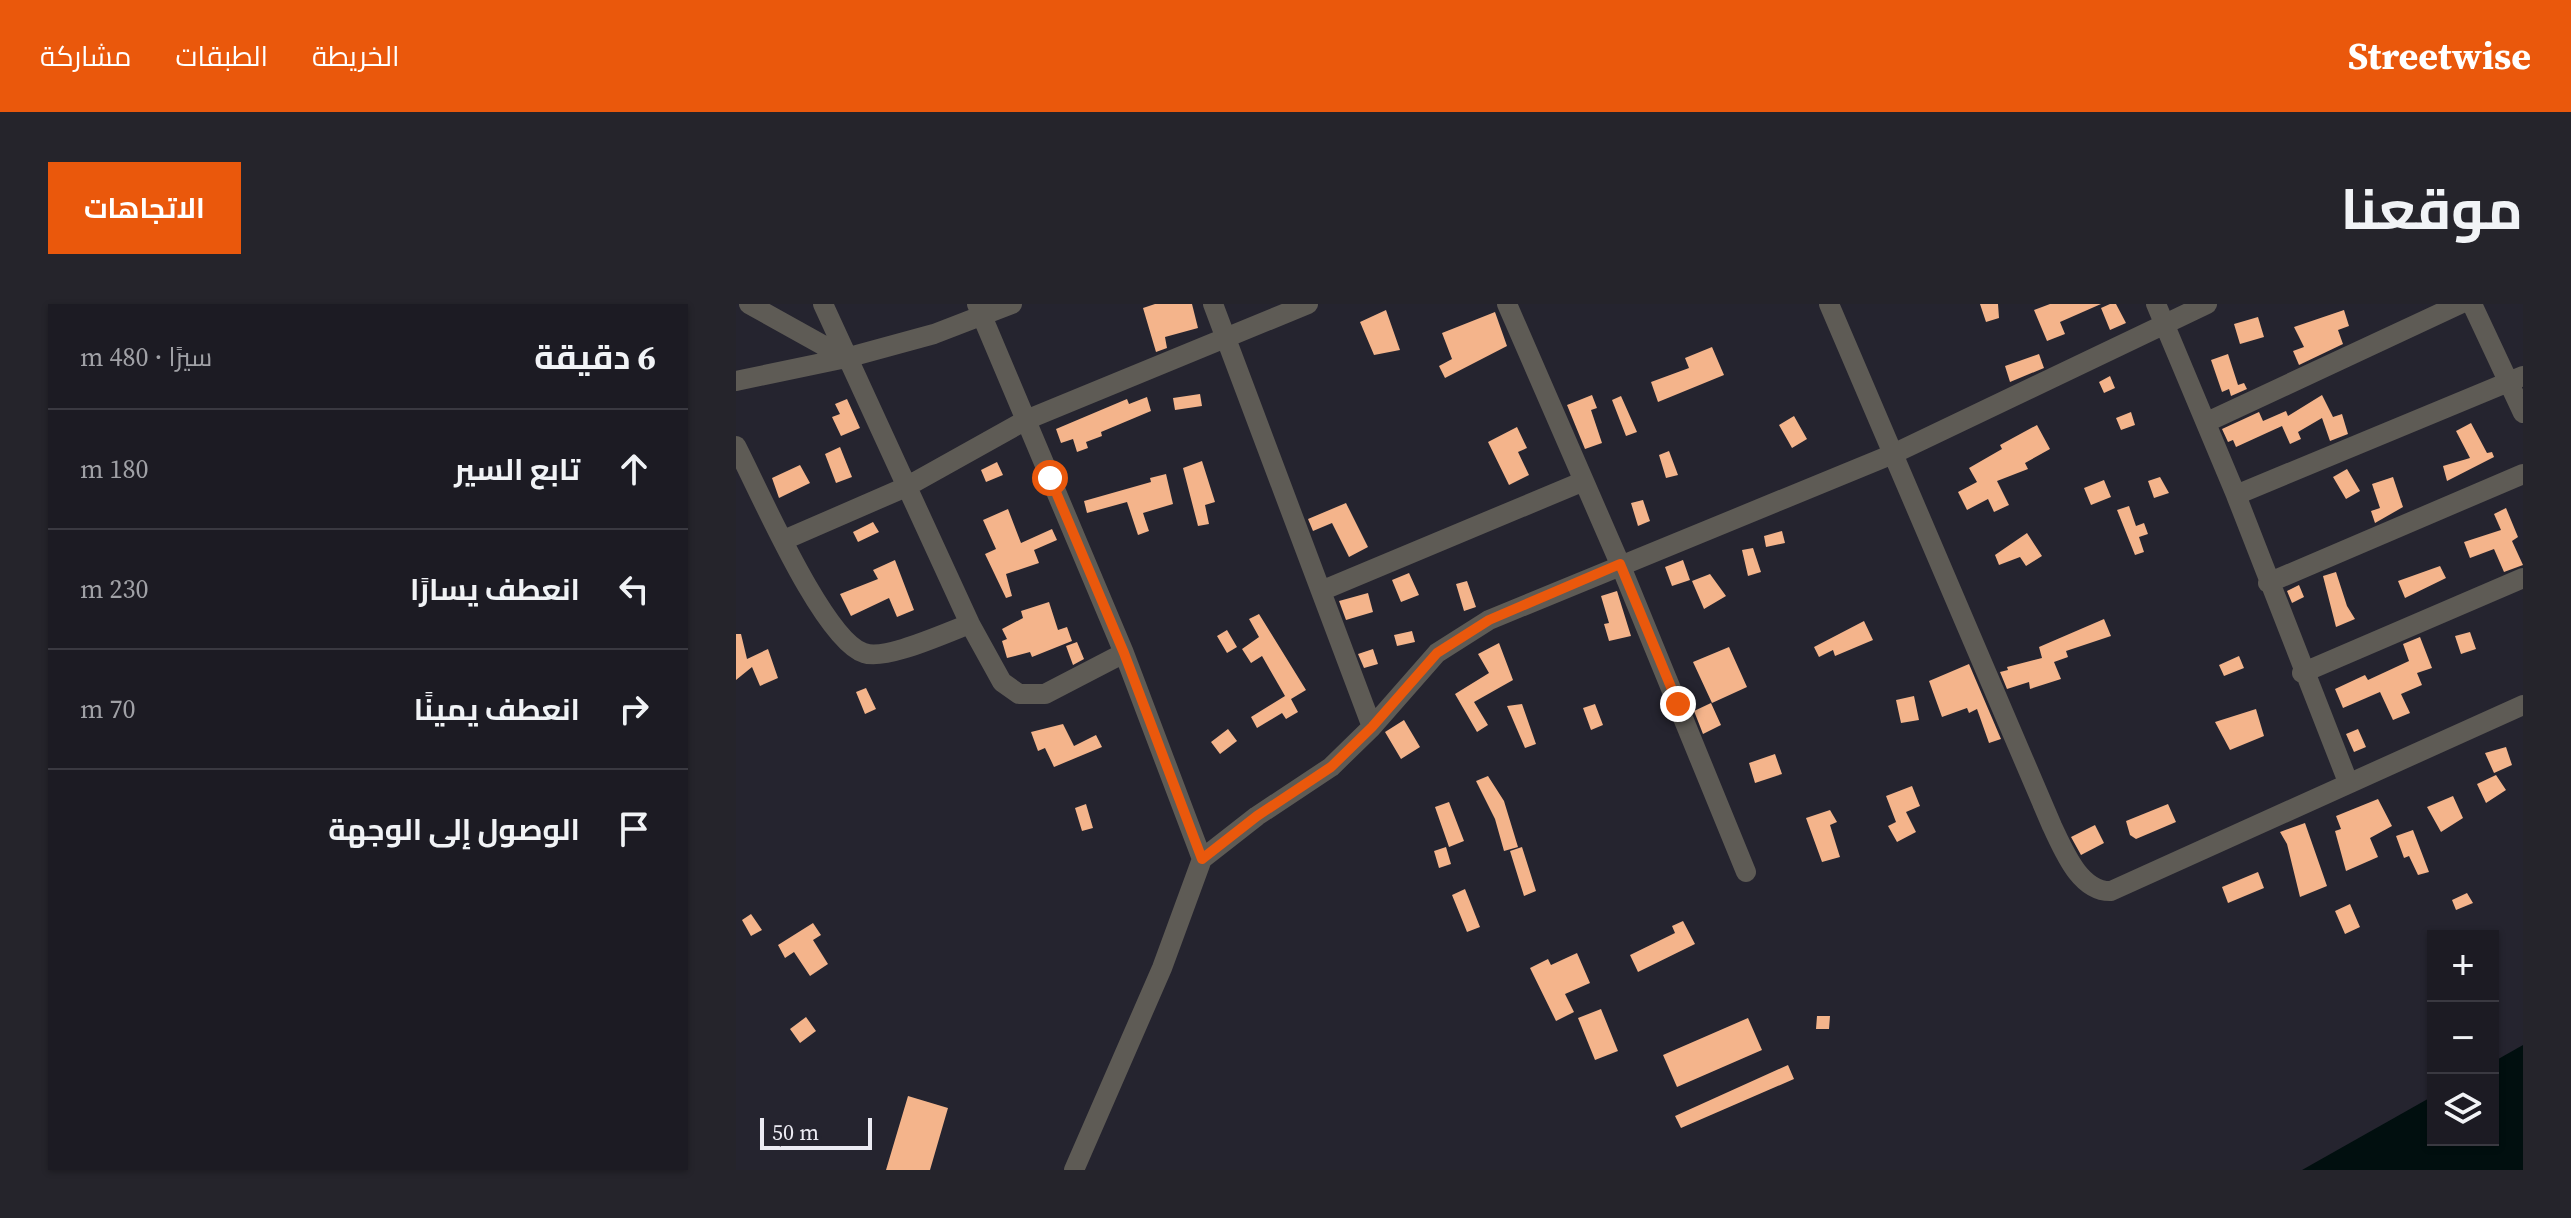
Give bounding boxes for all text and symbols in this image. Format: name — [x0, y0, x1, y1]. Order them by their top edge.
text: Streetwise — [2348, 30, 2531, 82]
text: مشاركة — [40, 37, 131, 75]
text: الطبقات — [175, 37, 268, 75]
text: الخريطة — [312, 37, 399, 75]
button: الاتجاهات — [48, 162, 241, 254]
text: موقعنا — [2340, 171, 2523, 248]
text: 6 دقيقة — [534, 334, 656, 380]
text: سيرًا · 480 m — [80, 339, 212, 375]
icon: ahead — [612, 447, 656, 491]
text: تابع السير — [454, 449, 580, 490]
text: 180 m — [80, 451, 149, 487]
route start — [1032, 460, 1068, 496]
icon: left — [612, 567, 656, 611]
text: انعطف يسارًا — [410, 569, 580, 610]
text: 230 m — [80, 571, 149, 607]
route end — [1660, 686, 1696, 722]
icon: right — [612, 687, 656, 731]
text: انعطف يمينًا — [414, 689, 580, 730]
text: 70 m — [80, 691, 136, 727]
icon: arrive — [612, 807, 656, 851]
text: الوصول إلى الوجهة — [328, 809, 580, 850]
map controls — [2427, 930, 2499, 1146]
button: + — [2427, 930, 2499, 1002]
button: − — [2427, 1002, 2499, 1074]
button: layers — [2427, 1074, 2499, 1146]
scale bar — [760, 1114, 872, 1150]
text: 50 m — [772, 1117, 819, 1147]

